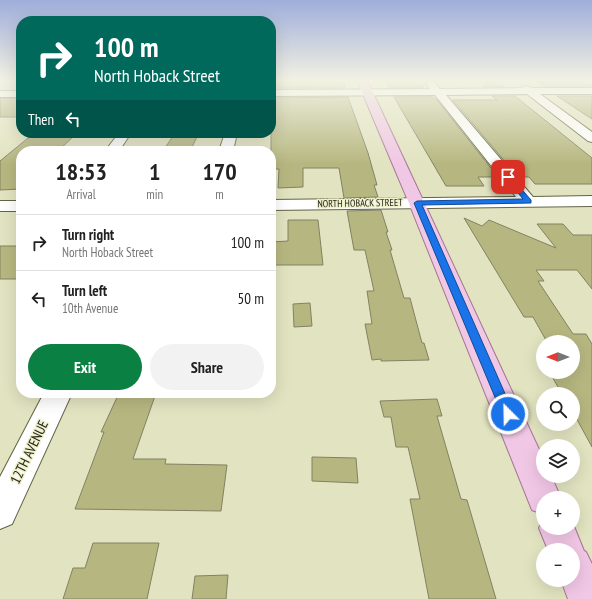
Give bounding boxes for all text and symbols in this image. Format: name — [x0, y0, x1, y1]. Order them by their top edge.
text: 100 m — [94, 28, 158, 65]
icon: right — [28, 32, 80, 84]
text: North Hoback Street — [94, 64, 220, 87]
icon: left — [62, 108, 84, 130]
text: Then — [28, 110, 54, 129]
text: 18:53 — [55, 156, 107, 187]
text: 1 — [149, 156, 160, 187]
text: 170 — [202, 156, 237, 187]
pin — [491, 160, 525, 194]
icon: arrive — [497, 166, 519, 188]
text: Arrival — [66, 186, 96, 203]
text: min — [146, 186, 163, 203]
text: m — [215, 186, 224, 203]
street label: NORTH HOBACK STREET — [317, 196, 403, 210]
text: Turn right — [62, 225, 114, 244]
icon: right — [28, 232, 50, 254]
text: 100 m — [231, 233, 264, 252]
text: North Hoback Street — [62, 244, 153, 261]
text: Turn left — [62, 281, 107, 300]
icon: left — [28, 288, 50, 310]
text: 50 m — [238, 289, 264, 308]
text: 10th Avenue — [62, 300, 118, 317]
north arrow — [536, 335, 580, 379]
map controls — [536, 335, 580, 587]
button: Exit — [28, 344, 142, 390]
button: Share — [150, 344, 264, 390]
button: search — [536, 387, 580, 431]
position arrow — [487, 393, 529, 435]
street label: 12TH AVENUE — [6, 417, 52, 487]
button: layers — [536, 439, 580, 483]
button: + — [536, 491, 580, 535]
button: − — [536, 543, 580, 587]

